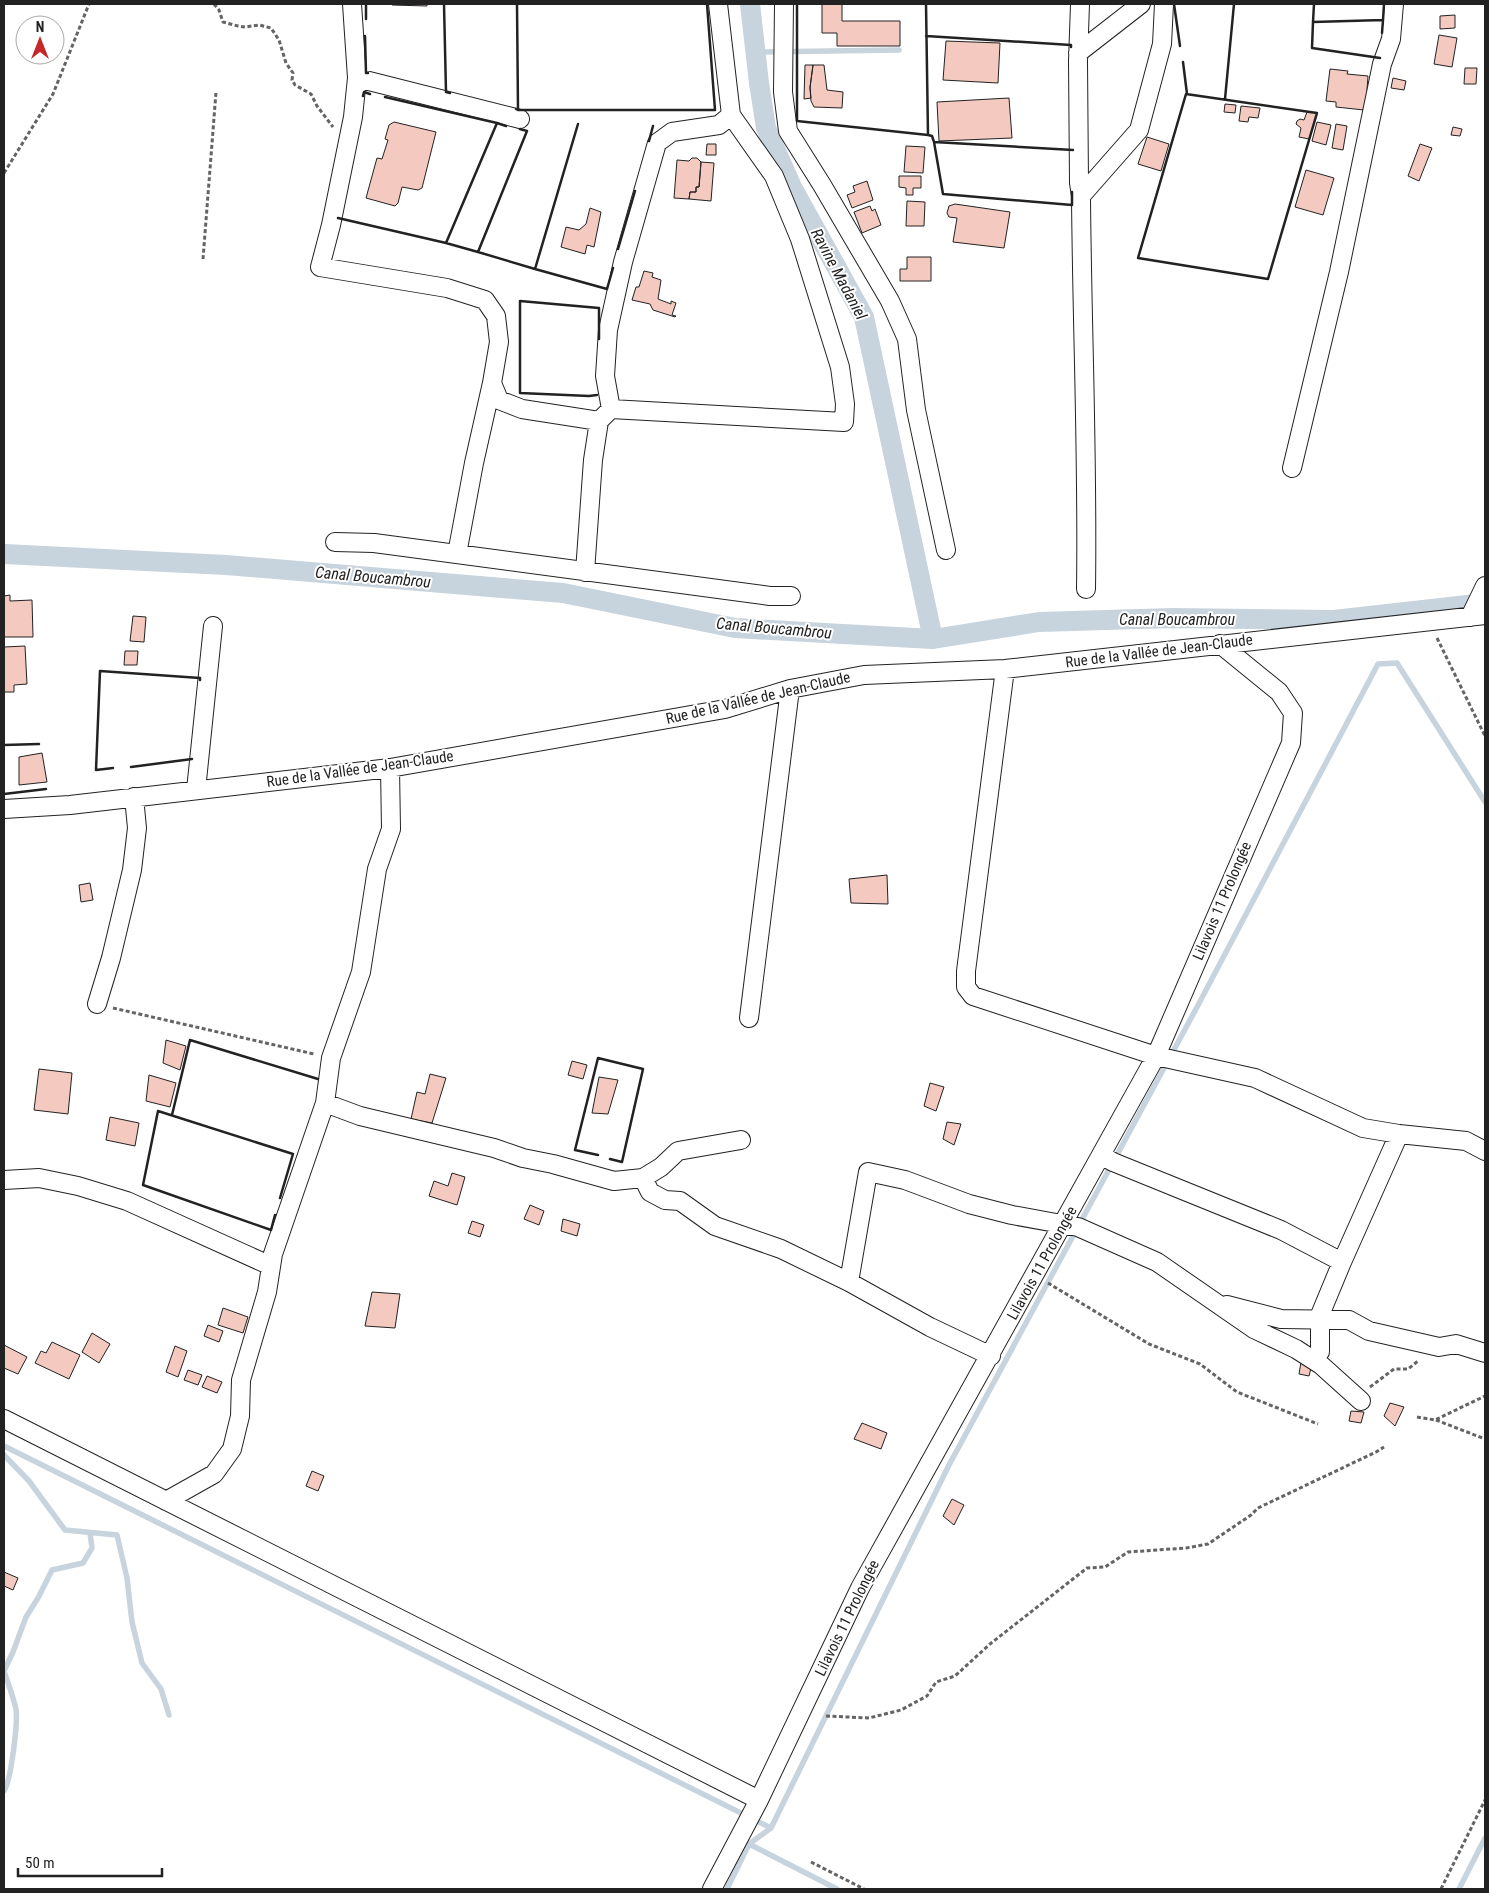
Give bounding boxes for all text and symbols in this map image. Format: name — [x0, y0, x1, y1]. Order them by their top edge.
north arrow — [15, 15, 65, 65]
text: N — [36, 19, 44, 35]
water label: Ravine Madaniel — [807, 225, 871, 323]
water label: Canal Boucambrou — [314, 562, 432, 592]
water label: Canal Boucambrou — [1119, 610, 1235, 629]
water label: Canal Boucambrou — [715, 613, 833, 643]
street label: Rue de la Vallée de Jean-Claude — [1064, 631, 1254, 671]
street label: Rue de la Vallée de Jean-Claude — [664, 668, 852, 728]
street label: Rue de la Vallée de Jean-Claude — [265, 747, 455, 791]
street label: Lilavois 11 Prolongée — [1189, 839, 1255, 963]
street label: Lilavois 11 Prolongée — [1003, 1203, 1081, 1323]
street label: Lilavois 11 Prolongée — [811, 1557, 883, 1679]
scale bar — [18, 1846, 161, 1878]
text: 50 m — [25, 1854, 55, 1872]

